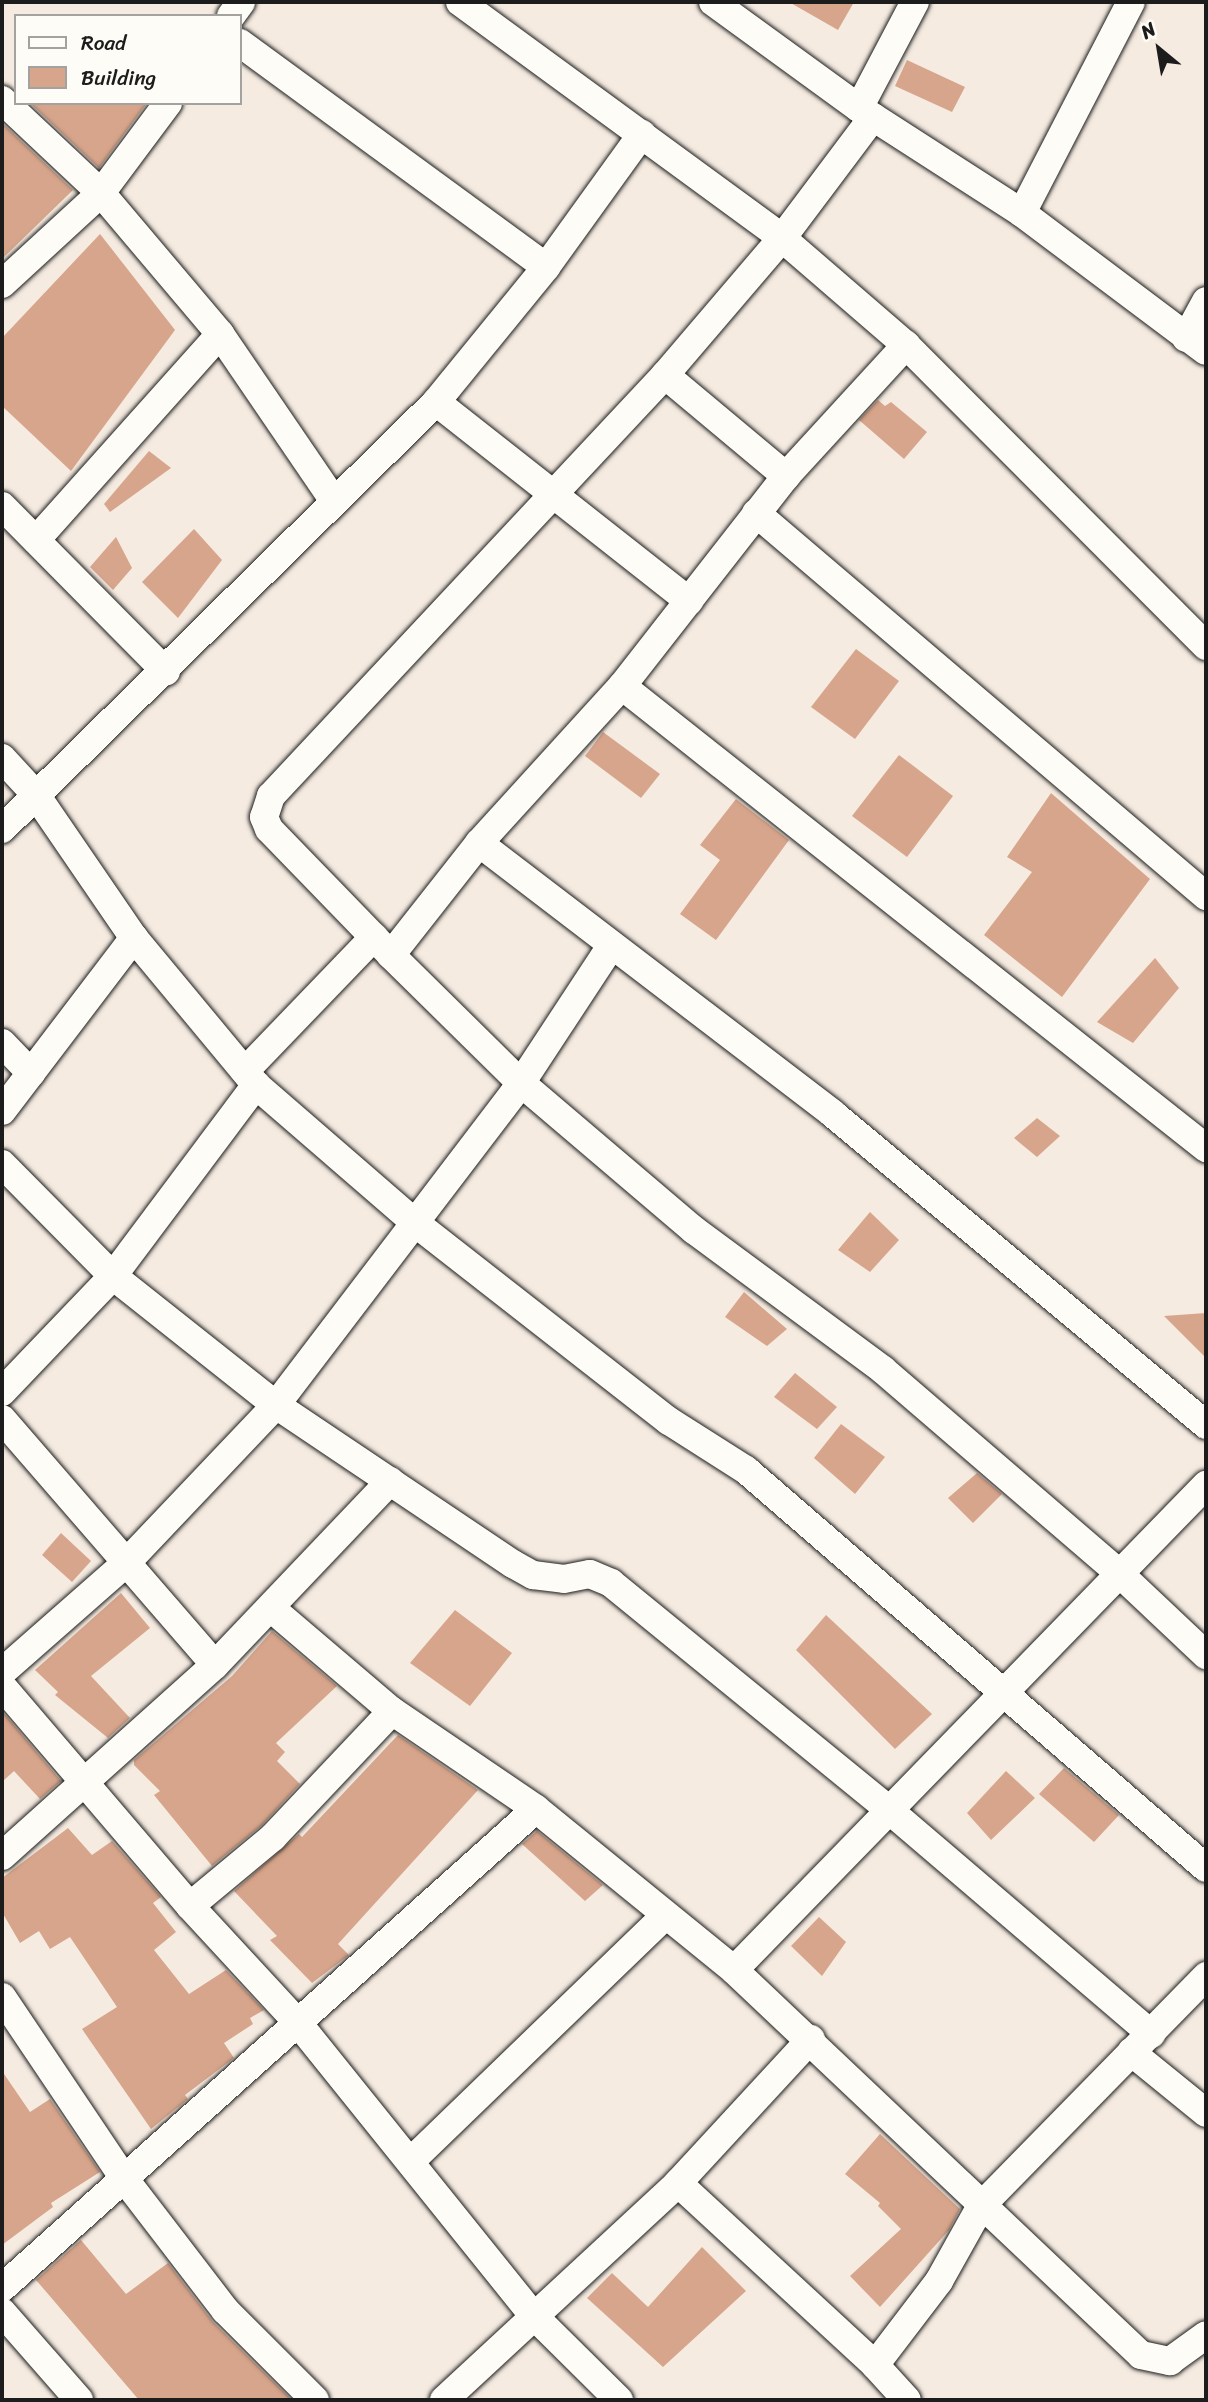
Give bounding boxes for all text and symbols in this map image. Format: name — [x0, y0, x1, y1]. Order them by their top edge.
text: N — [1134, 13, 1162, 48]
legend — [14, 14, 242, 105]
north arrow — [1124, 14, 1194, 84]
text: Road — [81, 24, 126, 62]
text: Building — [81, 59, 156, 97]

